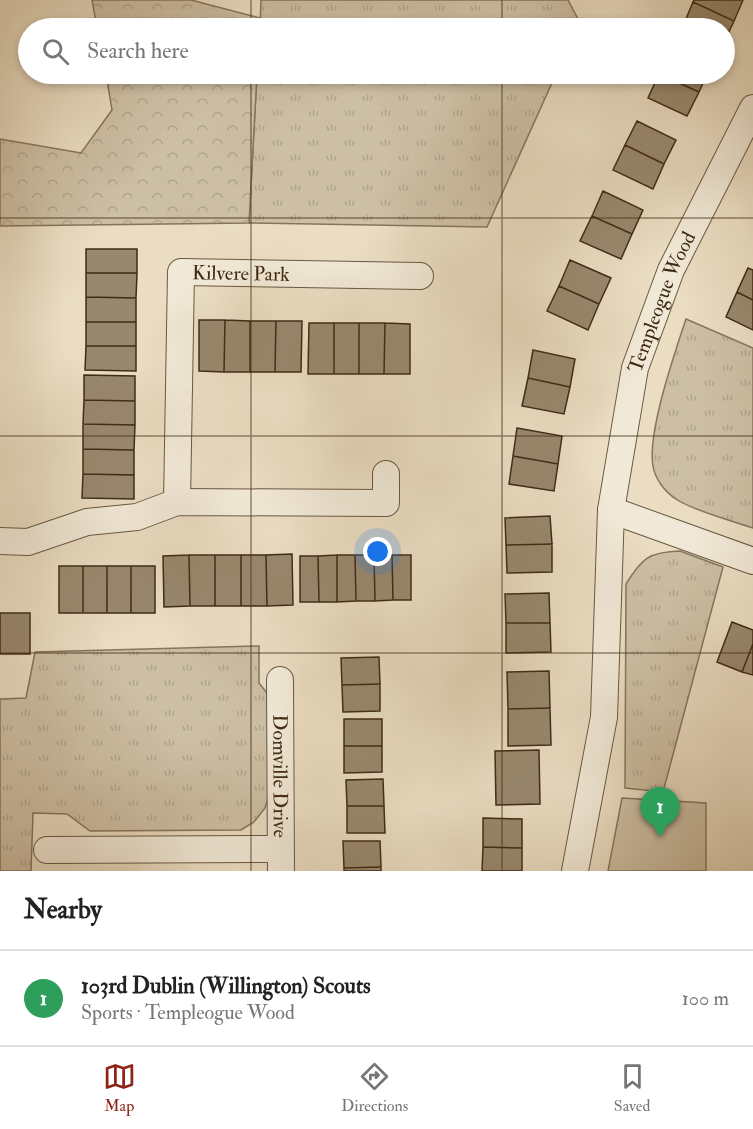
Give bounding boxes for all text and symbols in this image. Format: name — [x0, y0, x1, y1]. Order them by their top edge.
search box — [18, 18, 735, 84]
icon: search — [39, 35, 72, 68]
text: Search here — [87, 37, 189, 65]
street label: Templeogue Wood — [622, 227, 701, 376]
street label: Kilvere Park — [192, 260, 290, 286]
your location — [363, 537, 392, 566]
street label: Domville Drive — [268, 714, 293, 838]
pin: 1 — [640, 788, 680, 837]
text: Nearby — [24, 894, 102, 926]
text: 103rd Dublin (Willington) Scouts — [81, 972, 371, 1000]
text: 1 — [40, 986, 47, 1011]
text: 100 m — [682, 986, 729, 1011]
text: Sports · Templeogue Wood — [81, 1000, 295, 1025]
tab: Map — [103, 1060, 136, 1116]
tab: Directions — [341, 1060, 408, 1116]
tab: Saved — [614, 1060, 650, 1116]

